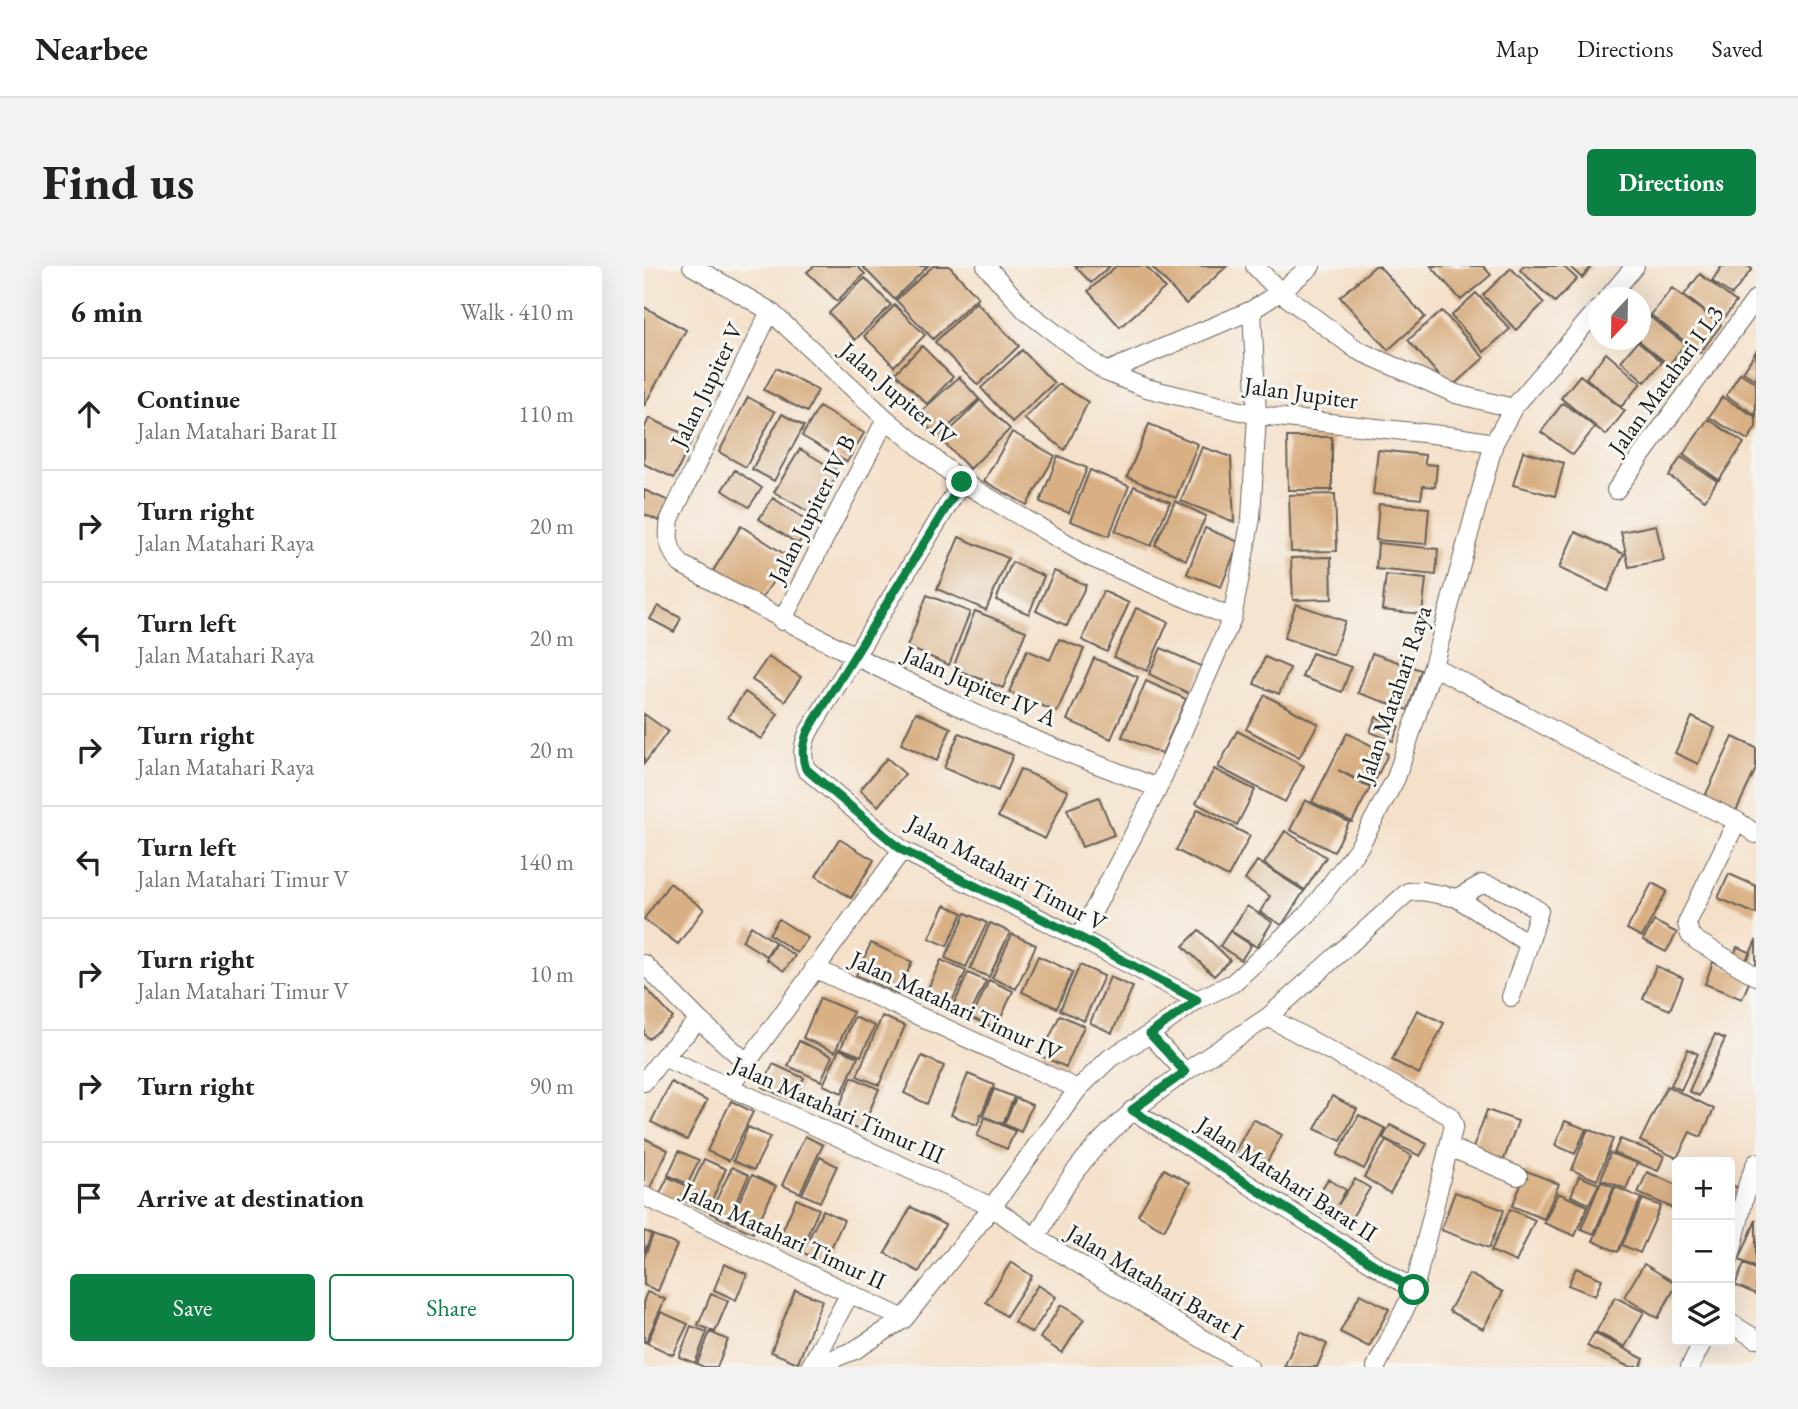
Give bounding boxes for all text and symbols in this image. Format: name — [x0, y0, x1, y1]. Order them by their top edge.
text: Nearbee — [35, 27, 148, 70]
text: Map — [1496, 33, 1539, 64]
text: Directions — [1577, 33, 1674, 64]
text: Saved — [1712, 33, 1763, 64]
button: Directions — [1587, 149, 1756, 216]
text: Find us — [42, 150, 194, 214]
north arrow — [1588, 287, 1651, 350]
text: 6 min — [70, 292, 143, 331]
text: Walk · 410 m — [460, 297, 574, 327]
street label: Jalan Matahari I L3 — [1600, 299, 1730, 462]
street label: Jalan Jupiter V — [662, 316, 751, 454]
street label: Jalan Jupiter IV — [832, 333, 963, 453]
street label: Jalan Jupiter — [1240, 369, 1360, 416]
text: Continue — [137, 382, 240, 416]
icon: ahead — [70, 395, 108, 433]
text: 110 m — [518, 399, 574, 429]
text: Jalan Matahari Barat II — [137, 416, 337, 446]
street label: Jalan Jupiter IV B — [760, 429, 862, 590]
route end — [946, 466, 977, 497]
text: Turn right — [137, 494, 255, 528]
icon: right — [70, 507, 108, 545]
text: 20 m — [529, 511, 574, 541]
text: Jalan Matahari Raya — [137, 528, 314, 558]
street label: Jalan Matahari Raya — [1348, 601, 1438, 788]
text: Turn left — [137, 606, 236, 640]
icon: left — [70, 619, 108, 657]
text: 20 m — [529, 623, 574, 653]
street label: Jalan Jupiter IV A — [897, 637, 1062, 733]
text: Jalan Matahari Raya — [137, 640, 314, 670]
text: Turn right — [137, 718, 255, 752]
icon: right — [70, 731, 108, 769]
text: 20 m — [529, 735, 574, 765]
text: Jalan Matahari Raya — [137, 752, 314, 782]
street label: Jalan Matahari Timur V — [901, 806, 1113, 939]
text: Turn left — [137, 830, 236, 864]
icon: left — [70, 843, 108, 881]
text: 140 m — [518, 847, 574, 877]
text: Jalan Matahari Timur V — [137, 864, 349, 894]
text: Turn right — [137, 942, 255, 976]
street label: Jalan Matahari Timur IV — [844, 942, 1067, 1068]
icon: right — [70, 955, 108, 993]
text: 10 m — [529, 959, 574, 989]
text: Jalan Matahari Timur V — [137, 976, 349, 1006]
street label: Jalan Matahari Timur III — [725, 1048, 949, 1170]
icon: right — [70, 1067, 108, 1105]
text: Turn right — [137, 1069, 255, 1103]
text: 90 m — [529, 1071, 574, 1101]
street label: Jalan Matahari Barat II — [1190, 1108, 1383, 1248]
map controls — [1672, 1157, 1735, 1346]
button: + — [1672, 1157, 1735, 1220]
street label: Jalan Matahari Timur II — [676, 1174, 891, 1296]
icon: arrive — [70, 1179, 108, 1217]
text: Arrive at destination — [137, 1181, 364, 1215]
street label: Jalan Matahari Barat I — [1060, 1216, 1249, 1347]
button: − — [1672, 1220, 1735, 1283]
button: Save — [70, 1274, 315, 1341]
button: Share — [329, 1274, 574, 1341]
route start — [1398, 1274, 1429, 1305]
button: layers — [1672, 1283, 1735, 1346]

